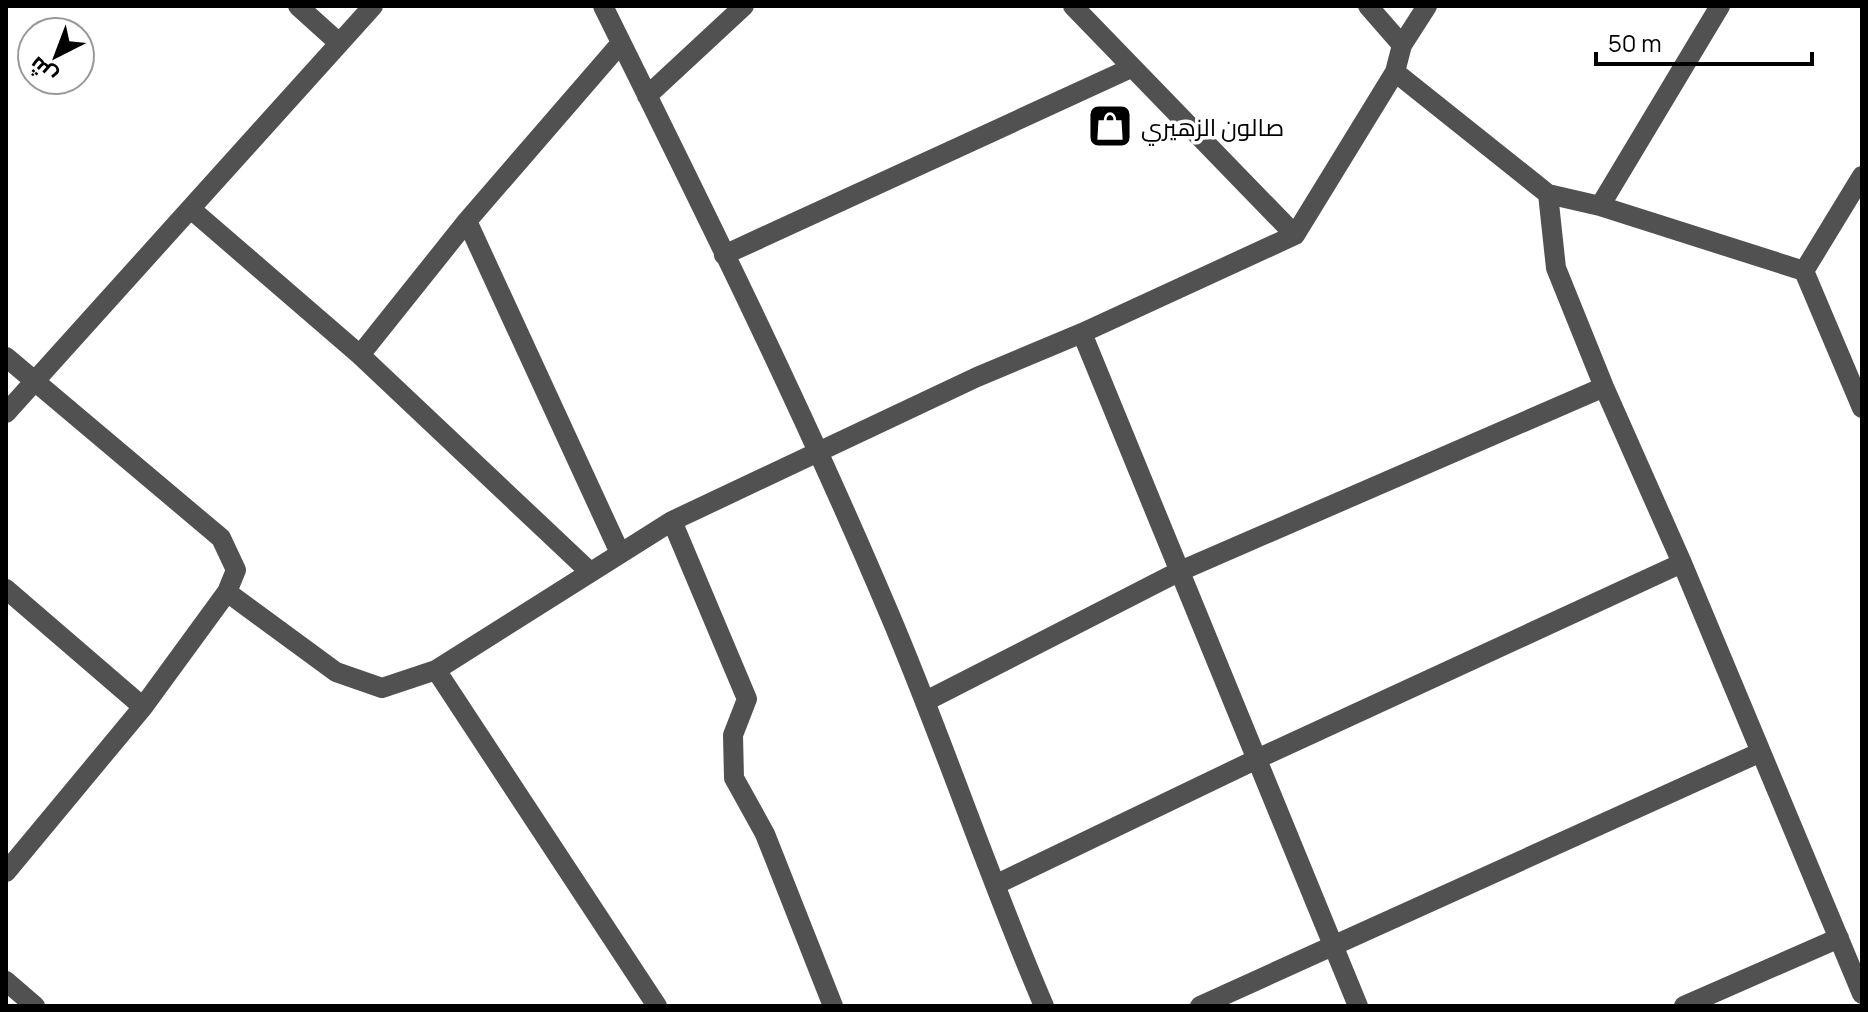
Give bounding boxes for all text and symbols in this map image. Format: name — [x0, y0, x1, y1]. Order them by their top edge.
north arrow — [16, 16, 96, 96]
scale bar — [1596, 16, 1812, 66]
text: 50 m — [1608, 26, 1662, 59]
text: ش — [22, 50, 63, 91]
shop icon: صالون الزهيري — [1086, 102, 1134, 150]
place label: صالون الزهيري — [1141, 110, 1284, 146]

